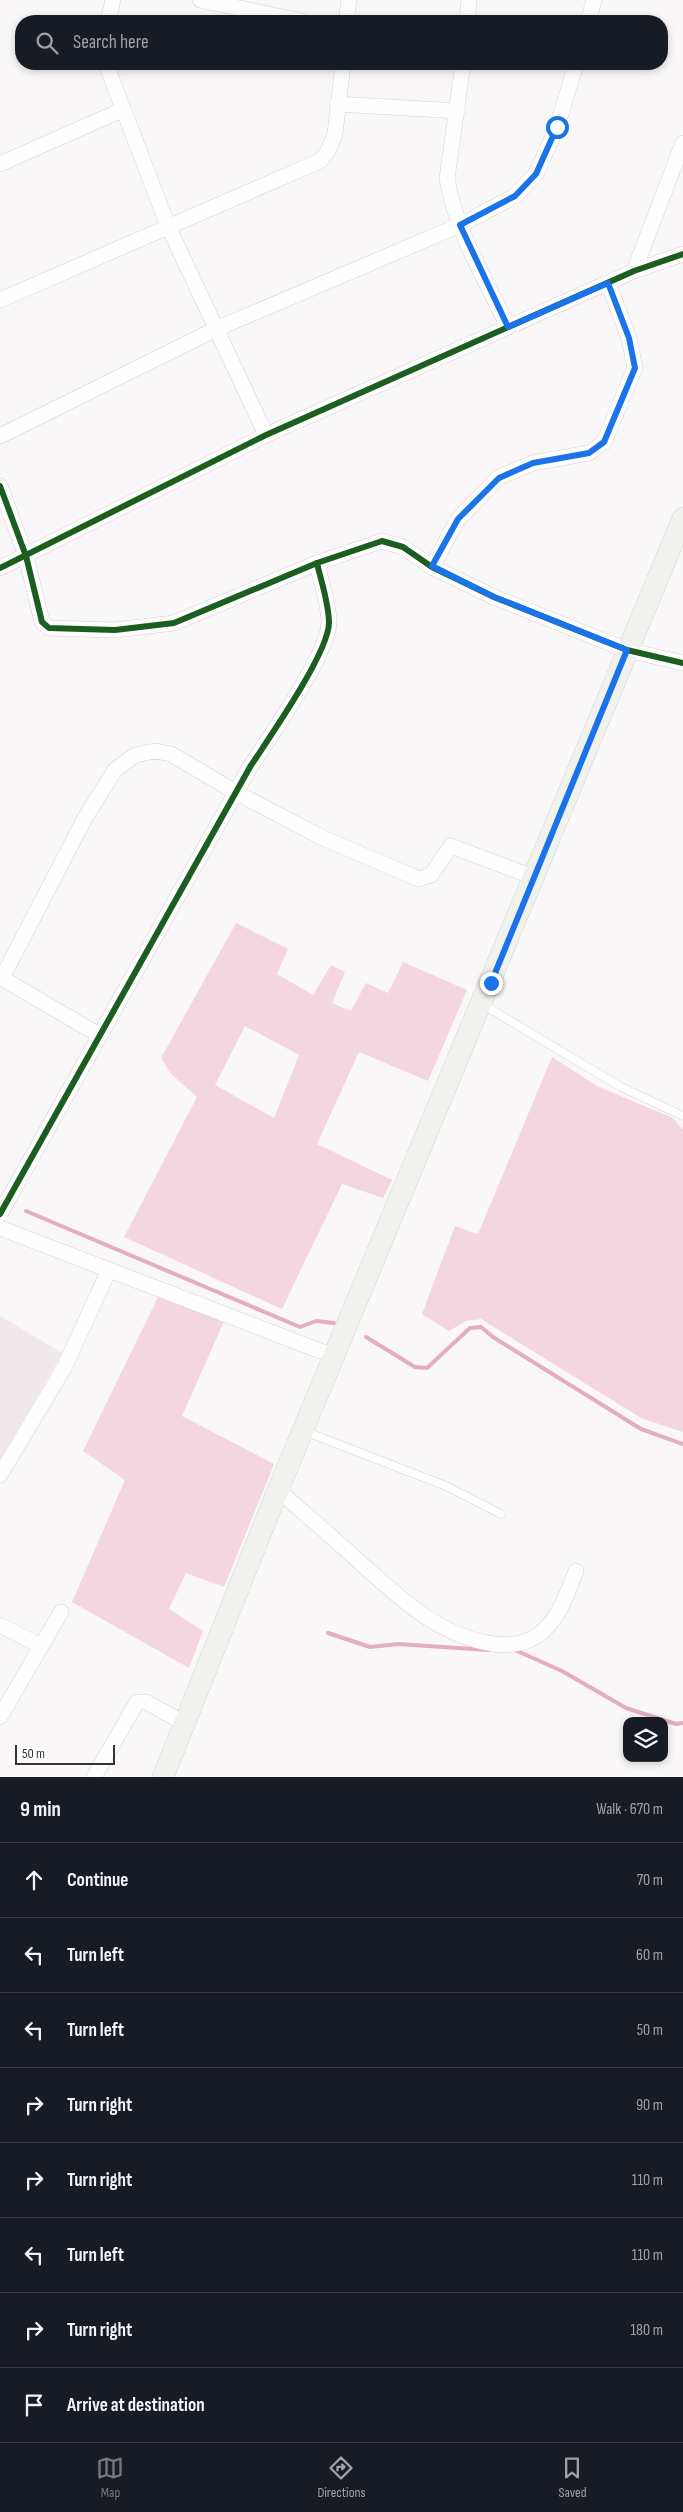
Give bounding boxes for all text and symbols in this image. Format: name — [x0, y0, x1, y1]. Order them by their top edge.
search box — [15, 15, 668, 70]
icon: search — [33, 29, 61, 57]
text: Search here — [73, 31, 149, 54]
route start — [546, 116, 569, 139]
route end — [480, 972, 503, 995]
map controls — [623, 1717, 668, 1762]
button: layers — [623, 1717, 668, 1762]
scale bar — [15, 1742, 115, 1765]
text: 50 m — [22, 1745, 45, 1762]
text: 9 min — [20, 1797, 61, 1822]
text: Walk · 670 m — [596, 1800, 663, 1819]
icon: ahead — [20, 1866, 48, 1894]
text: Continue — [67, 1869, 128, 1892]
text: 70 m — [637, 1871, 663, 1890]
icon: left — [20, 1941, 48, 1969]
text: Turn left — [67, 1944, 124, 1967]
text: 60 m — [636, 1946, 663, 1965]
icon: left — [20, 2016, 48, 2044]
text: Turn left — [67, 2019, 124, 2042]
text: 50 m — [637, 2021, 663, 2040]
icon: right — [20, 2091, 48, 2119]
text: Turn right — [67, 2094, 132, 2117]
text: 90 m — [636, 2096, 663, 2115]
icon: right — [20, 2166, 48, 2194]
text: Turn right — [67, 2169, 132, 2192]
text: 110 m — [632, 2171, 663, 2190]
icon: left — [20, 2241, 48, 2269]
text: Turn left — [67, 2244, 124, 2267]
text: 110 m — [632, 2246, 663, 2265]
icon: right — [20, 2316, 48, 2344]
text: Turn right — [67, 2319, 132, 2342]
text: 180 m — [630, 2321, 663, 2340]
icon: arrive — [20, 2391, 48, 2419]
text: Arrive at destination — [67, 2394, 205, 2417]
tab: Map — [96, 2454, 124, 2501]
tab: Directions — [317, 2454, 366, 2501]
tab: Saved — [558, 2454, 587, 2501]

